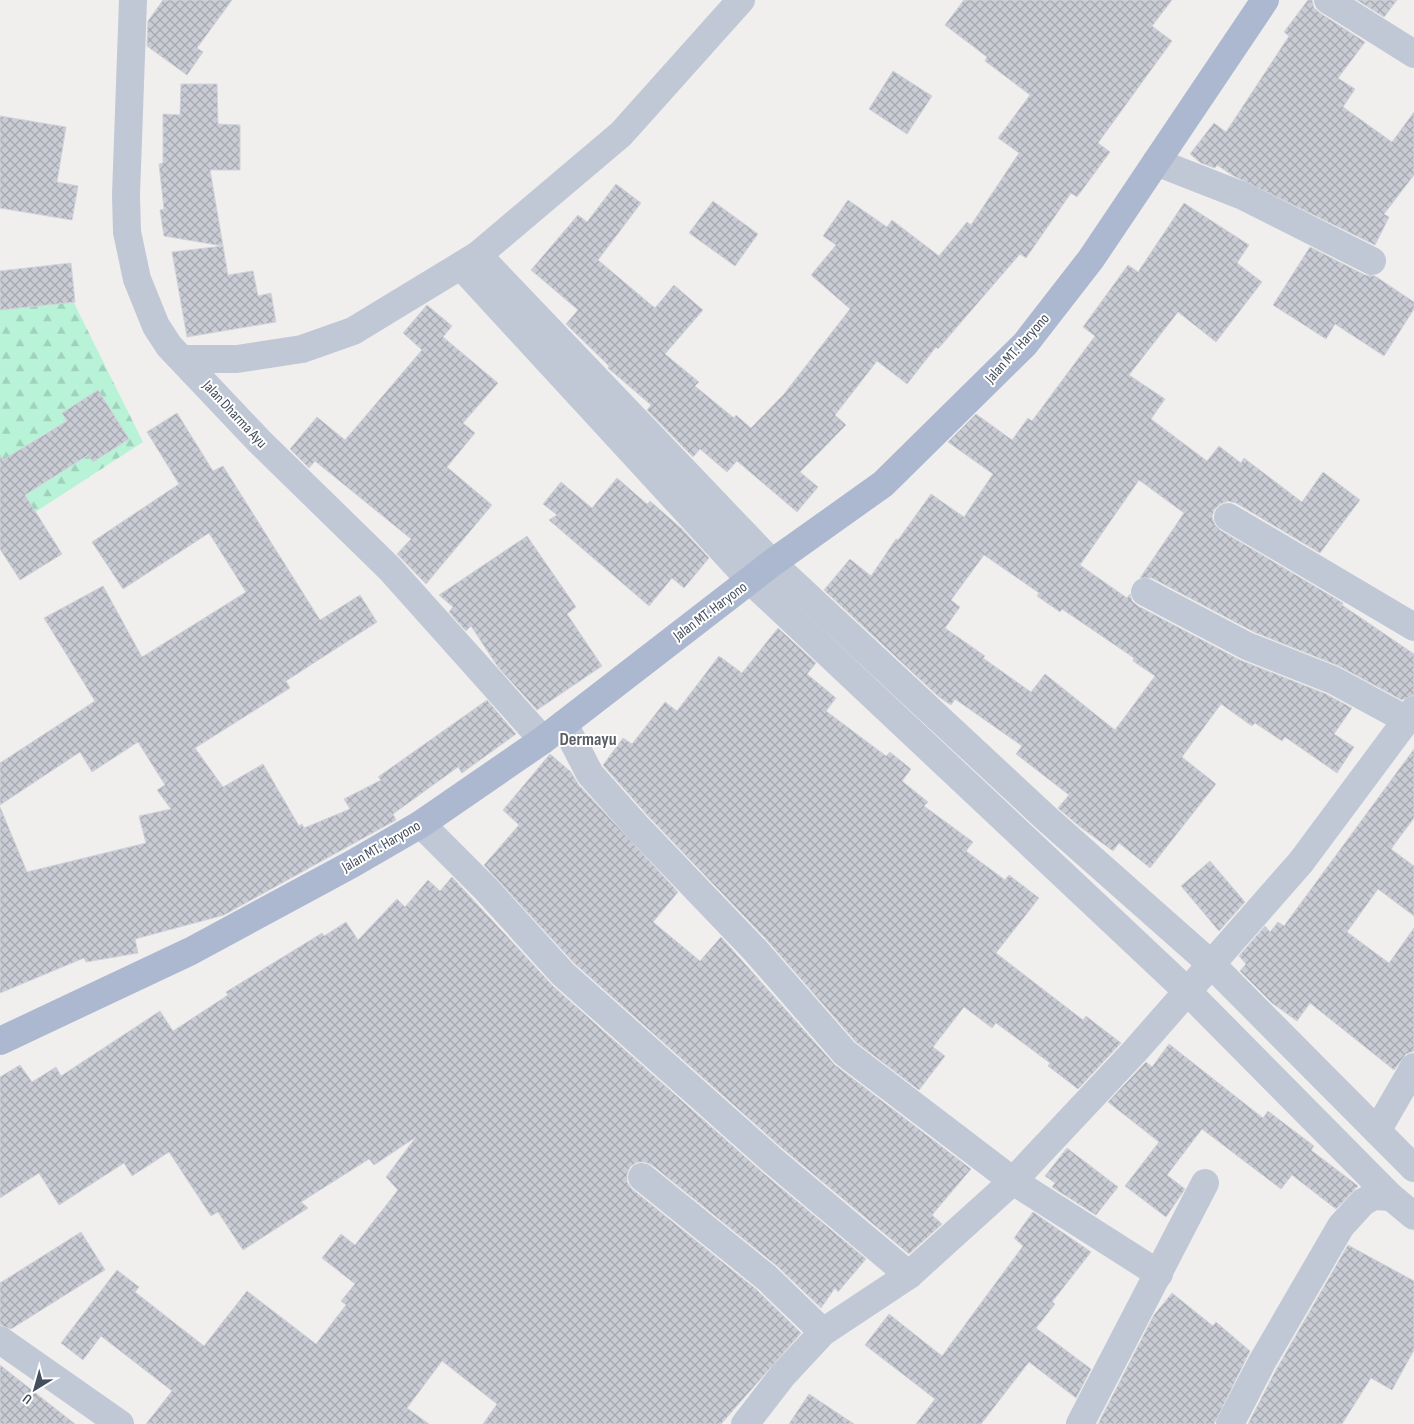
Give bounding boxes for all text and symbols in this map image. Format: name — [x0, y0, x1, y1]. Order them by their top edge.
street label: Jalan MT. Haryono — [980, 309, 1054, 388]
street label: Jalan Dharma Ayu — [198, 376, 271, 452]
street label: Jalan MT. Haryono — [669, 577, 751, 646]
district label: Dermayu — [559, 729, 617, 750]
street label: Jalan MT. Haryono — [338, 816, 424, 877]
north arrow — [10, 1364, 60, 1414]
text: U — [19, 1390, 36, 1408]

